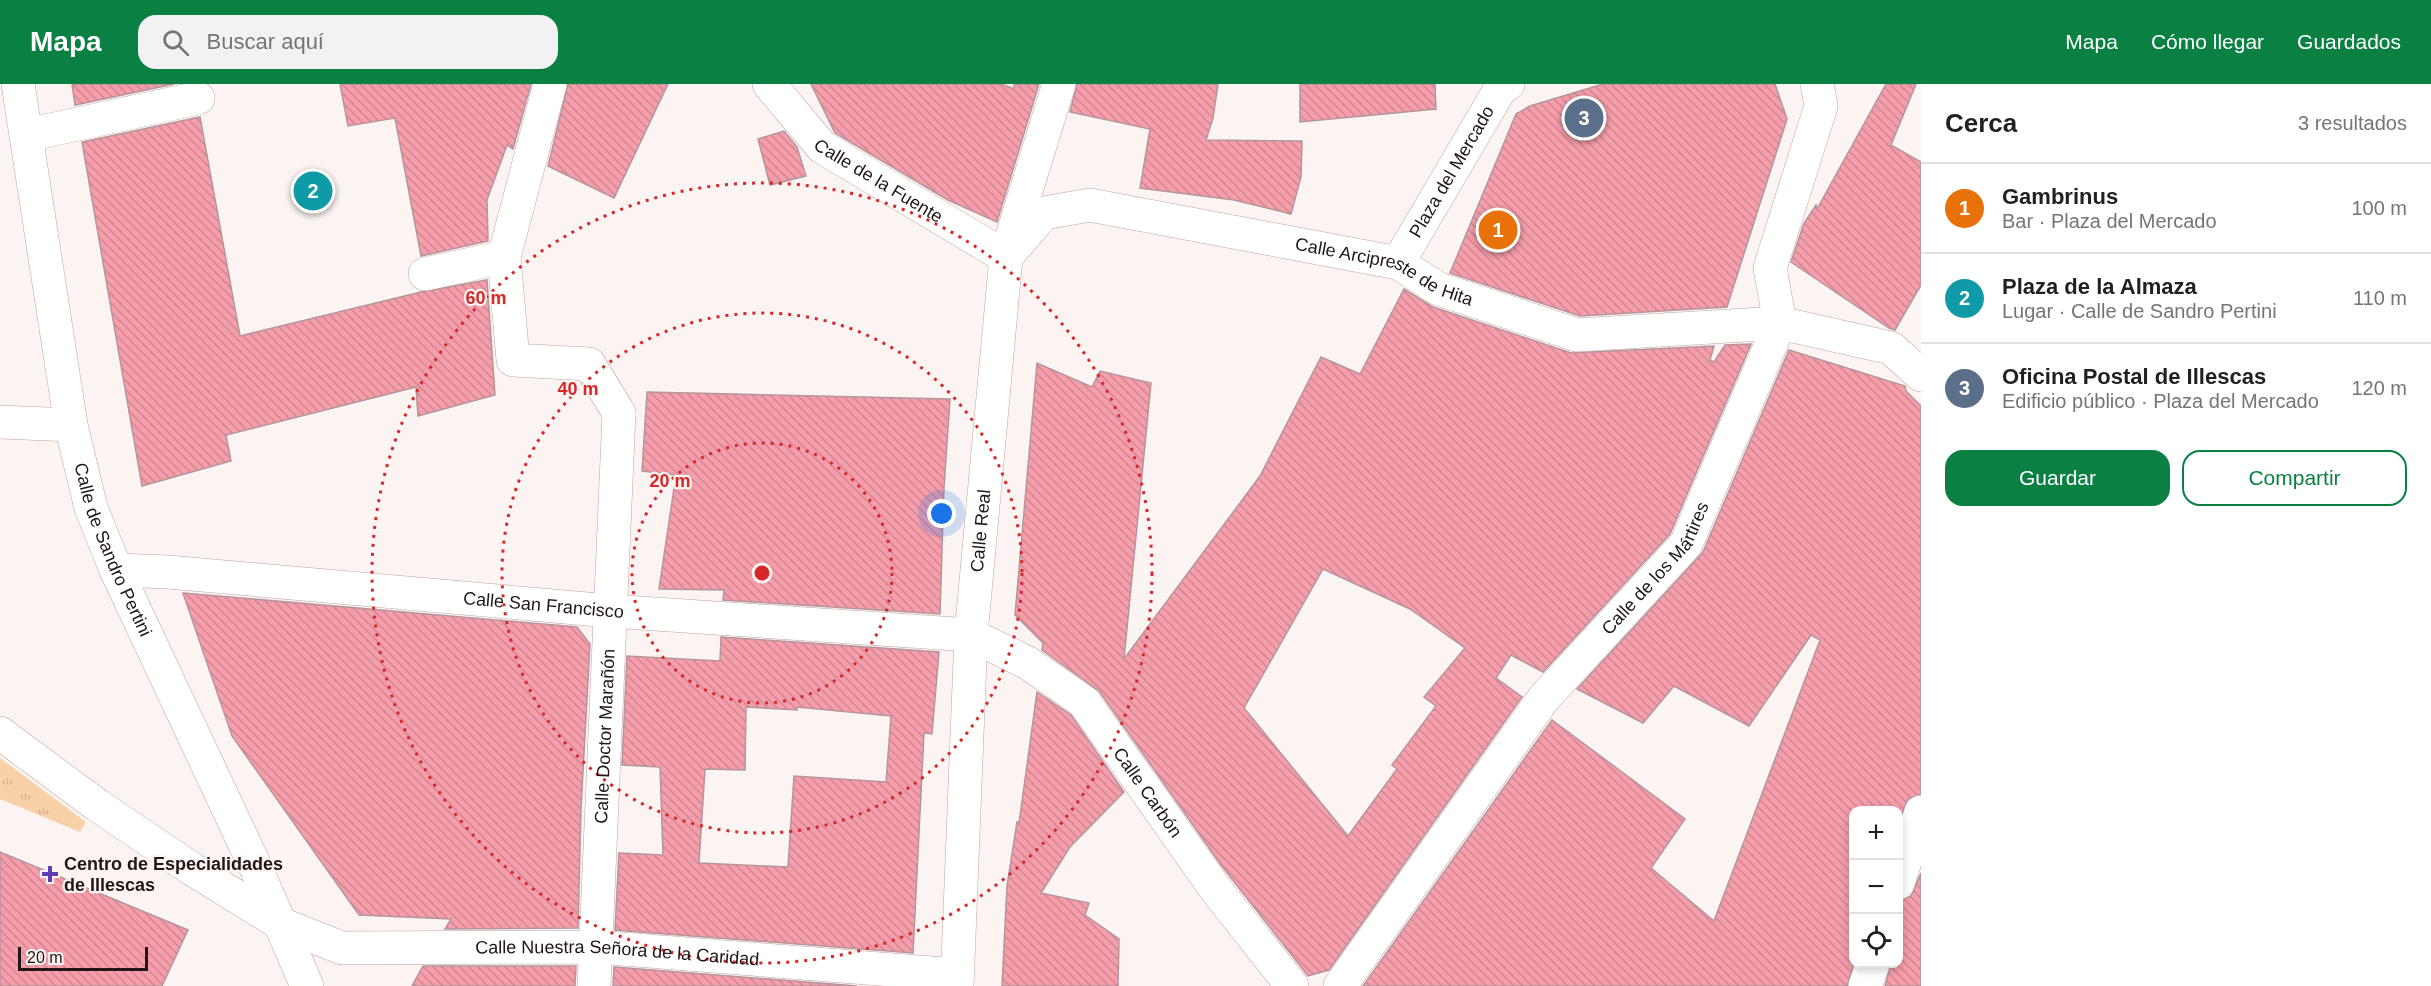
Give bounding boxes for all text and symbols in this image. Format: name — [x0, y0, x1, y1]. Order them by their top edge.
search box — [138, 15, 558, 69]
text: Mapa — [30, 26, 102, 57]
icon: search — [159, 26, 192, 59]
text: Buscar aquí — [207, 29, 324, 54]
text: Mapa — [2065, 30, 2118, 53]
text: Cómo llegar — [2151, 30, 2264, 53]
text: Guardados — [2297, 30, 2401, 53]
pin: 3 — [1564, 96, 1604, 141]
street label: Plaza del Mercado — [1405, 102, 1498, 241]
text: Cerca — [1945, 108, 2017, 138]
text: 3 resultados — [2298, 112, 2407, 134]
street label: Calle de la Fuente — [810, 135, 946, 227]
pin: 2 — [294, 168, 332, 214]
text: Gambrinus — [2002, 184, 2118, 209]
text: 1 — [1959, 197, 1970, 219]
text: 100 m — [2351, 197, 2407, 219]
pin: 1 — [1478, 208, 1518, 252]
text: Bar · Plaza del Mercado — [2002, 210, 2217, 232]
street label: Calle Arcipreste de Hita — [1294, 234, 1477, 310]
text: Plaza de la Almaza — [2002, 274, 2197, 299]
text: 2 — [1959, 287, 1970, 309]
text: 110 m — [2353, 287, 2407, 309]
text: 60 m — [465, 288, 507, 308]
text: Lugar · Calle de Sandro Pertini — [2002, 300, 2277, 322]
text: Oficina Postal de Illescas — [2002, 364, 2266, 389]
text: 3 — [1959, 377, 1970, 399]
text: 120 m — [2351, 377, 2407, 399]
text: 40 m — [557, 379, 599, 399]
text: Edificio público · Plaza del Mercado — [2002, 390, 2319, 412]
button: Guardar — [1945, 450, 2170, 506]
button: Compartir — [2182, 450, 2407, 506]
street label: Calle de Sandro Pertini — [70, 461, 156, 640]
text: 20 m — [649, 471, 691, 491]
street label: Calle Real — [967, 488, 994, 573]
your location — [927, 499, 956, 528]
street label: Calle de los Mártires — [1598, 499, 1713, 639]
centre of rings — [752, 563, 772, 583]
street label: Calle San Francisco — [462, 588, 624, 622]
street label: Calle Doctor Marañón — [591, 648, 619, 824]
street label: Calle Carbón — [1109, 744, 1186, 841]
map controls — [1849, 806, 1903, 968]
button: + — [1849, 806, 1903, 860]
place label: Centro de Especialidades de Illescas — [64, 854, 283, 895]
button: − — [1849, 860, 1903, 914]
marker: Centro de Especialidades de Illescas — [41, 865, 59, 883]
button: locate — [1849, 914, 1903, 968]
street label: Calle Nuestra Señora de la Caridad — [475, 937, 760, 970]
scale bar — [18, 944, 148, 972]
text: 20 m — [27, 949, 63, 966]

